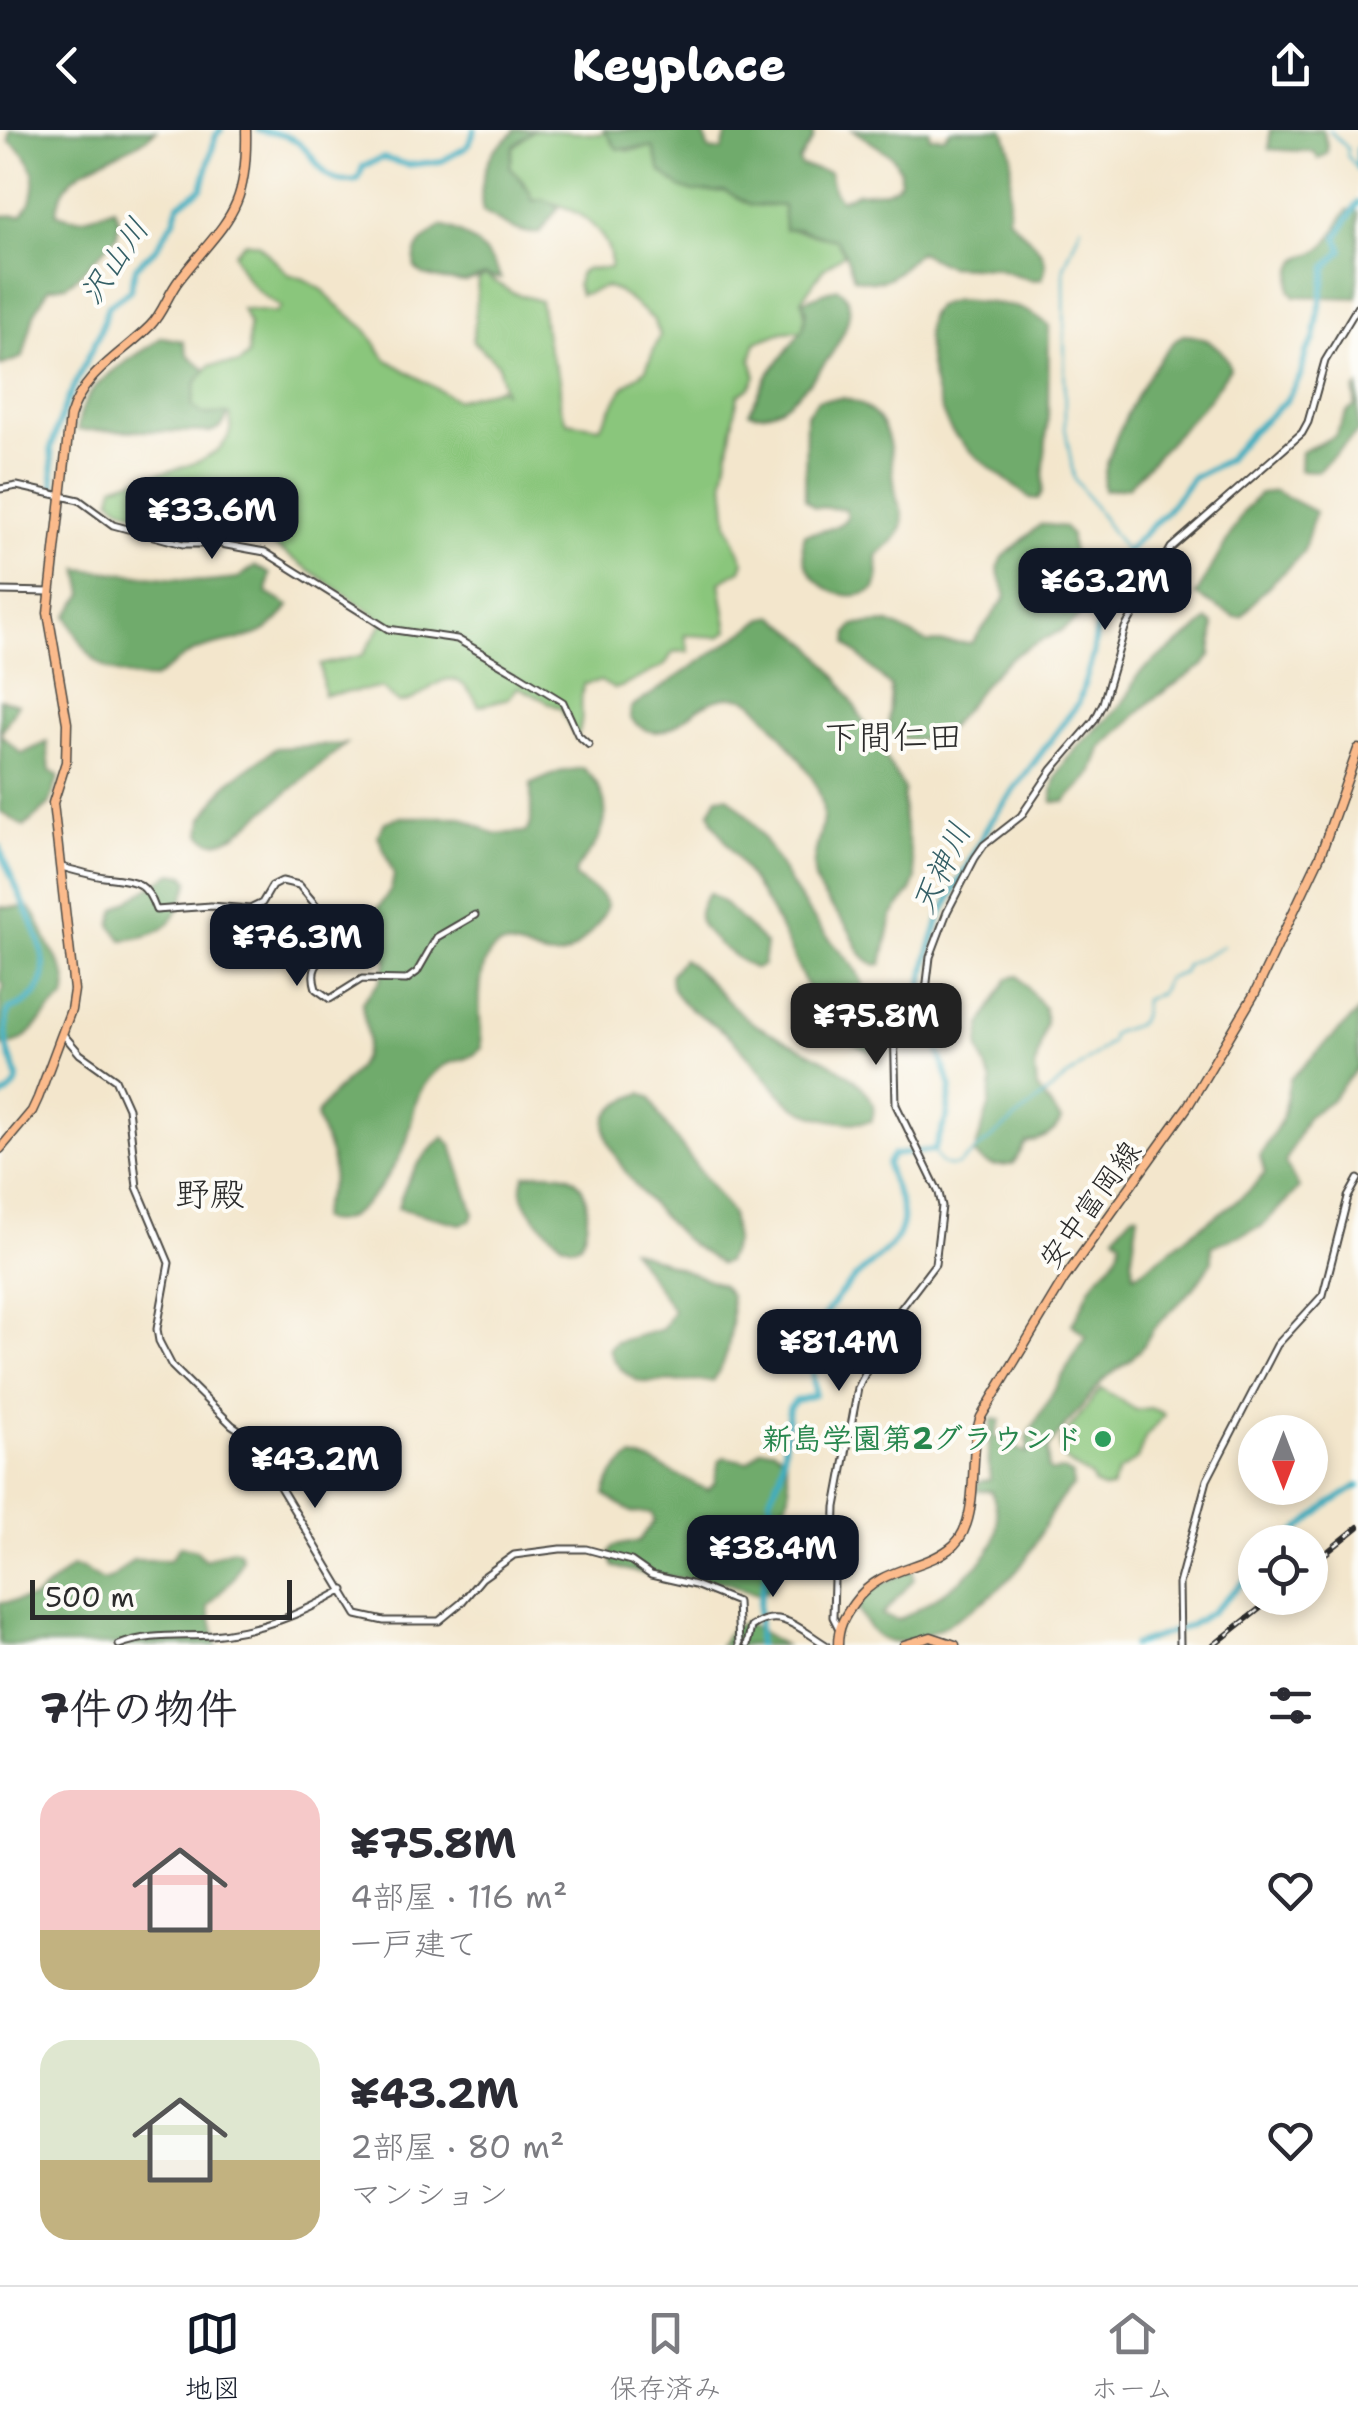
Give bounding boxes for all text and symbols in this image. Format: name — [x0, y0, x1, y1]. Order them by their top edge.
text: Keyplace — [572, 35, 786, 95]
icon: back — [40, 38, 95, 93]
icon: share — [1263, 38, 1318, 93]
water label: 沢山川 — [69, 209, 158, 313]
pin: ¥33.6M — [131, 477, 293, 562]
text: ¥33.6M — [147, 488, 277, 531]
pin: ¥63.2M — [1024, 548, 1186, 633]
text: ¥63.2M — [1040, 559, 1170, 602]
district label: 下間仁田 — [823, 713, 963, 760]
water label: 天神川 — [901, 815, 980, 920]
pin: ¥76.3M — [216, 904, 378, 989]
text: ¥76.3M — [232, 915, 362, 958]
pin: ¥75.8M — [795, 983, 957, 1068]
text: ¥75.8M — [813, 994, 939, 1037]
street label: 安中富岡線 — [1029, 1132, 1150, 1277]
district label: 野殿 — [175, 1170, 245, 1217]
pin: ¥81.4M — [758, 1309, 920, 1394]
text: ¥81.4M — [779, 1320, 899, 1363]
north arrow — [1238, 1415, 1328, 1505]
map controls — [1238, 1415, 1328, 1615]
place label: 新島学園第2グラウンド — [762, 1418, 1083, 1459]
pin: ¥43.2M — [234, 1426, 396, 1511]
marker: 新島学園第2グラウンド — [1092, 1428, 1114, 1450]
text: ¥43.2M — [251, 1437, 379, 1480]
pin: ¥38.4M — [692, 1515, 854, 1600]
button: locate — [1238, 1525, 1328, 1615]
text: ¥38.4M — [709, 1526, 837, 1569]
scale bar — [30, 1575, 292, 1620]
text: 500 m — [45, 1578, 135, 1616]
icon: filters — [1263, 1678, 1318, 1733]
text: 7件の物件 — [40, 1680, 237, 1736]
text: ¥75.8M — [350, 1815, 516, 1871]
icon: home — [120, 1830, 240, 1950]
icon: heart — [1263, 1863, 1318, 1918]
text: 4部屋 · 116 m² — [350, 1875, 567, 1918]
text: 一戸建て — [350, 1922, 478, 1965]
text: ¥43.2M — [350, 2065, 519, 2121]
icon: home — [120, 2080, 240, 2200]
icon: heart — [1263, 2113, 1318, 2168]
text: 2部屋 · 80 m² — [350, 2125, 565, 2168]
text: マンション — [350, 2172, 509, 2215]
tab: 地図 — [185, 2306, 241, 2407]
tab: 保存済み — [610, 2306, 722, 2407]
tab: ホーム — [1091, 2306, 1173, 2407]

